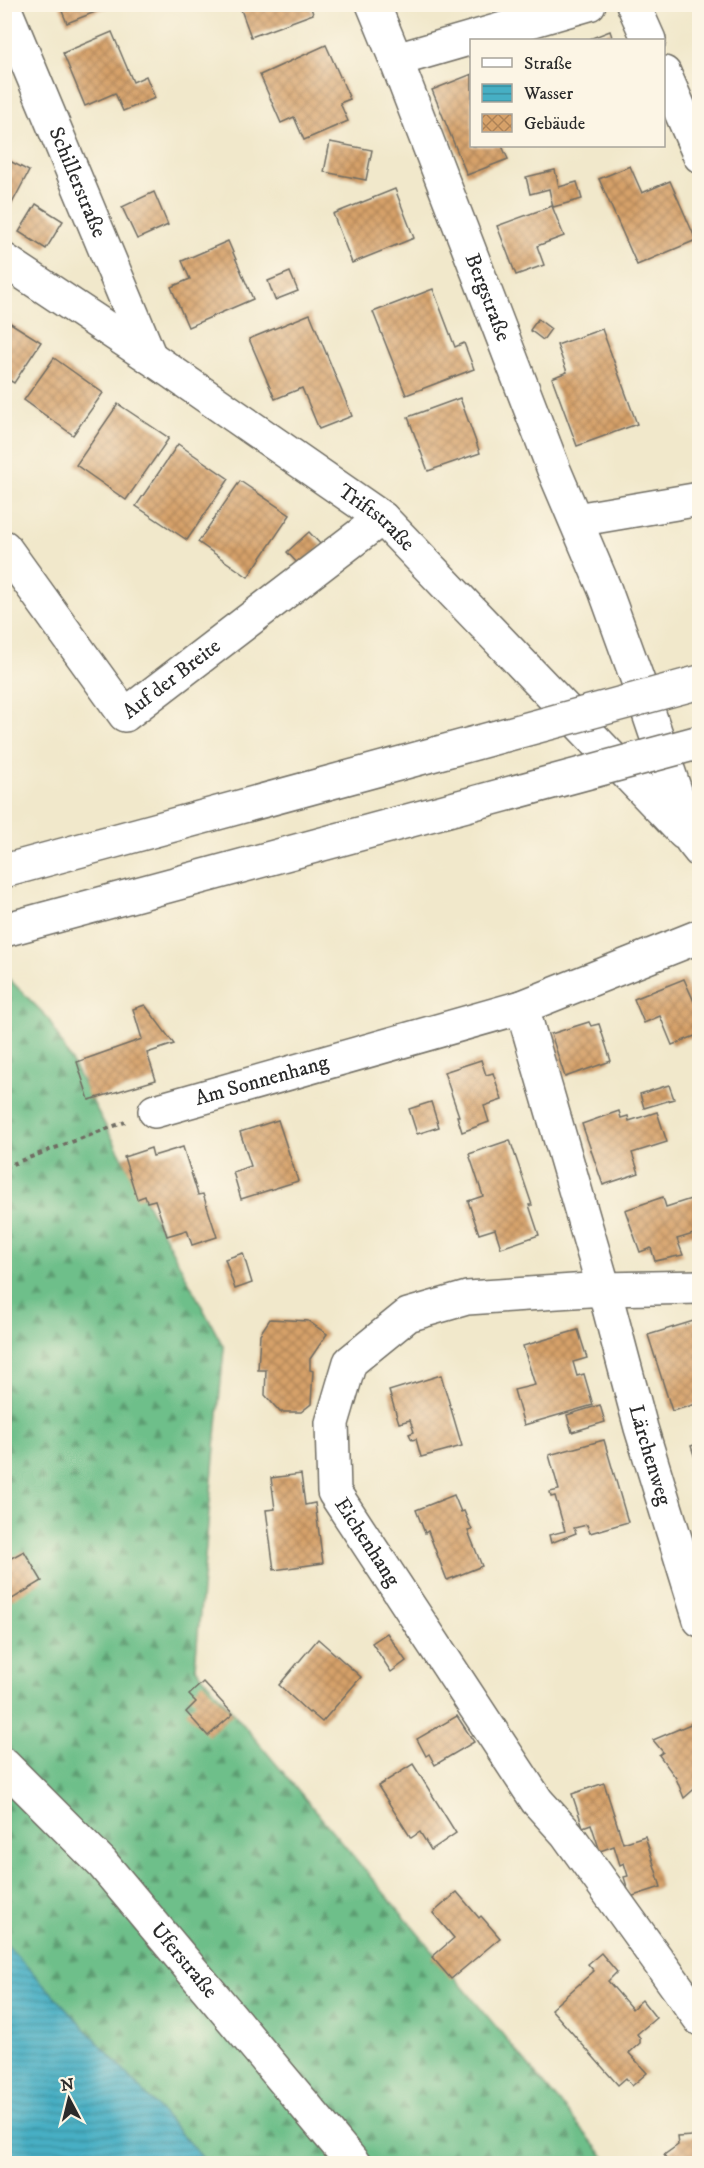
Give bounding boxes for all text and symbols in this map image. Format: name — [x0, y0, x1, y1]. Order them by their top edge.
legend — [470, 39, 665, 147]
text: Straße — [524, 53, 572, 75]
text: Wasser — [523, 83, 574, 105]
text: Gebäude — [524, 113, 585, 135]
street label: Schillerstraße — [43, 123, 112, 242]
street label: Bergstraße — [459, 250, 516, 345]
street label: Triftstraße — [333, 478, 420, 557]
street label: Auf der Breite — [118, 633, 226, 725]
street label: Am Sonnenhang — [192, 1049, 332, 1112]
street label: Lärchenweg — [622, 1402, 677, 1509]
street label: Eichenhang — [328, 1493, 406, 1592]
street label: Uferstraße — [145, 1918, 223, 2004]
north arrow — [39, 2069, 99, 2129]
text: N — [60, 2074, 75, 2096]

